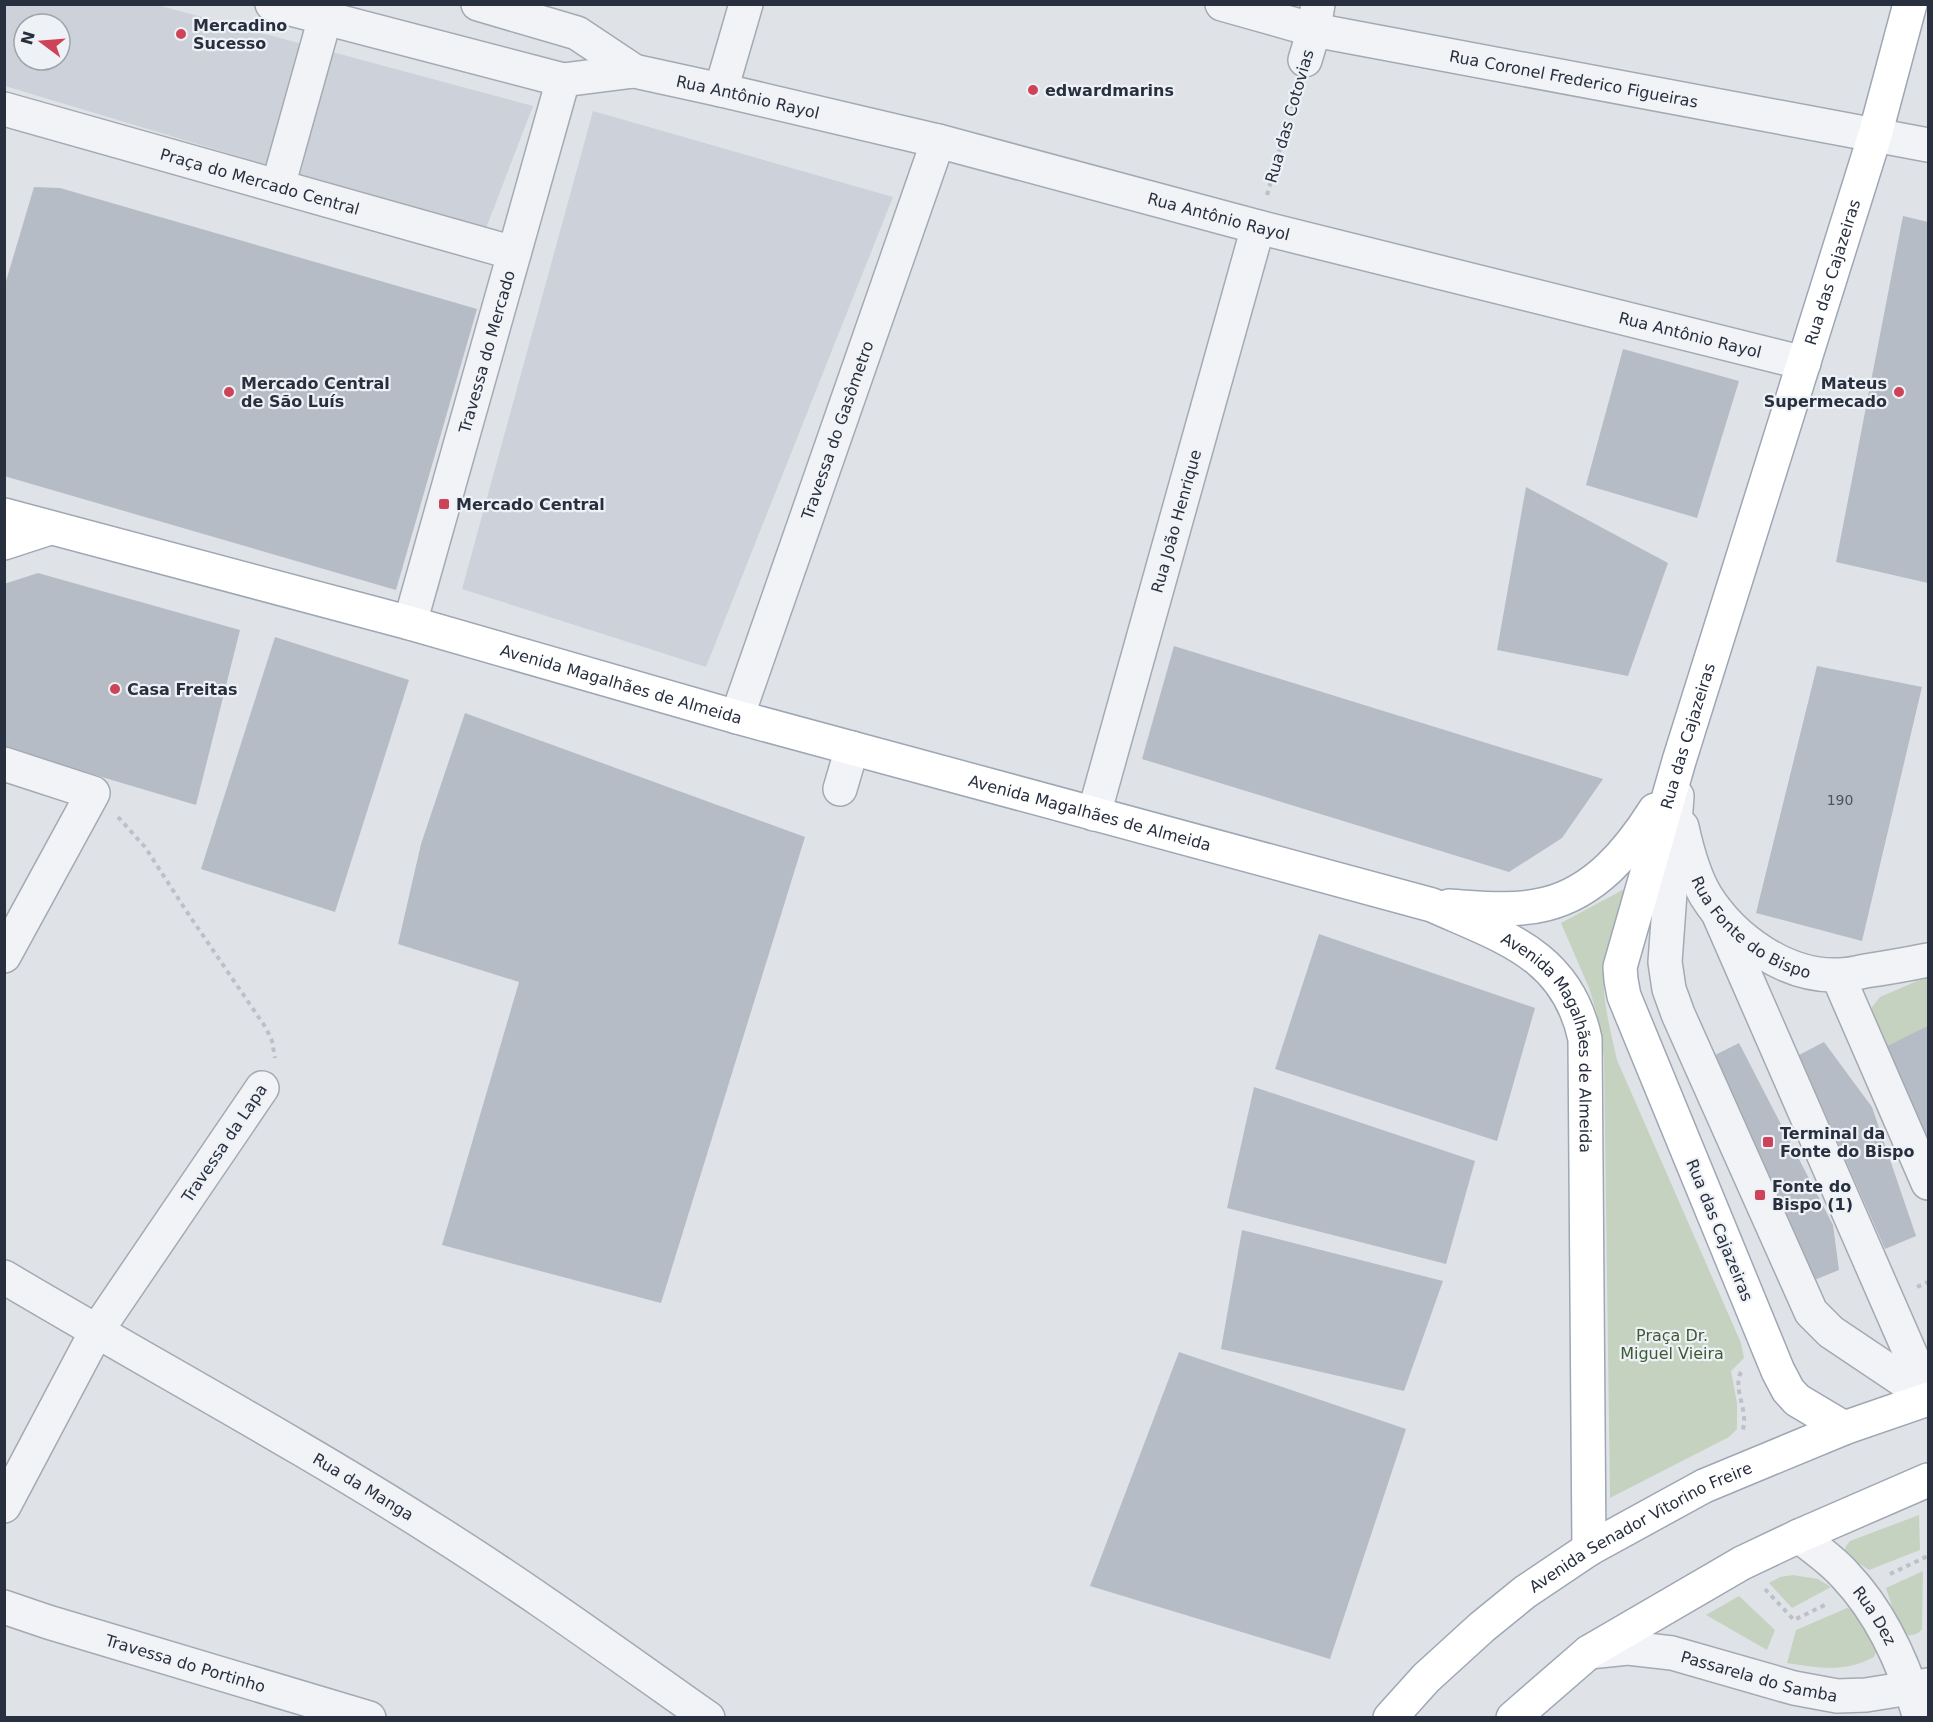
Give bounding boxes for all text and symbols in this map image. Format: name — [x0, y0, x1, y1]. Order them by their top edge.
north arrow — [12, 12, 72, 72]
place label: Mercadino Sucesso — [193, 16, 287, 53]
marker: Mercadino Sucesso — [174, 27, 188, 41]
text: N — [17, 29, 39, 47]
street label: Rua das Cotovias — [1261, 47, 1318, 185]
street label: Rua Coronel Frederico Figueiras — [1448, 47, 1700, 112]
street label: Rua Antônio Rayol — [674, 71, 821, 123]
place label: edwardmarins — [1045, 81, 1174, 100]
marker: edwardmarins — [1026, 83, 1040, 97]
street label: Praça do Mercado Central — [158, 145, 362, 219]
street label: Rua Antônio Rayol — [1145, 189, 1292, 245]
street label: Rua das Cajazeiras — [1801, 197, 1864, 347]
street label: Travessa do Mercado — [455, 268, 519, 436]
street label: Rua Antônio Rayol — [1617, 308, 1763, 362]
street label: Travessa do Gasômetro — [797, 338, 878, 523]
place label: Mercado Central de São Luís — [241, 374, 390, 411]
place label: Mateus Supermecado — [1764, 374, 1887, 411]
marker: Mercado Central de São Luís — [222, 385, 236, 399]
marker: Mateus Supermecado — [1892, 385, 1906, 399]
street label: Rua João Henrique — [1147, 448, 1205, 595]
place label: Mercado Central — [456, 495, 605, 514]
marker: Mercado Central — [437, 497, 451, 511]
street label: Avenida Magalhães de Almeida — [498, 640, 744, 728]
street label: Rua das Cajazeiras — [1657, 661, 1719, 811]
place label: Casa Freitas — [127, 680, 238, 699]
marker: Casa Freitas — [108, 682, 122, 696]
street label: Avenida Magalhães de Almeida — [966, 771, 1213, 855]
house number: 190 — [1827, 792, 1853, 808]
street label: Rua Fonte do Bispo — [1687, 873, 1813, 982]
street label: Avenida Magalhães de Almeida — [1498, 929, 1595, 1153]
street label: Travessa da Lapa — [177, 1081, 271, 1207]
place label: Terminal da Fonte do Bispo — [1780, 1124, 1914, 1161]
marker: Terminal da Fonte do Bispo — [1761, 1135, 1775, 1149]
street label: Rua das Cajazeiras — [1682, 1156, 1757, 1304]
place label: Fonte do Bispo (1) — [1772, 1177, 1853, 1214]
marker: Fonte do Bispo (1) — [1753, 1188, 1767, 1202]
park label: Praça Dr. Miguel Vieira — [1620, 1326, 1724, 1363]
street label: Rua da Manga — [309, 1449, 417, 1525]
street label: Avenida Senador Vitorino Freire — [1526, 1458, 1755, 1597]
street label: Rua Dez — [1849, 1583, 1900, 1648]
street label: Travessa do Portinho — [102, 1630, 268, 1696]
street label: Passarela do Samba — [1679, 1647, 1839, 1706]

